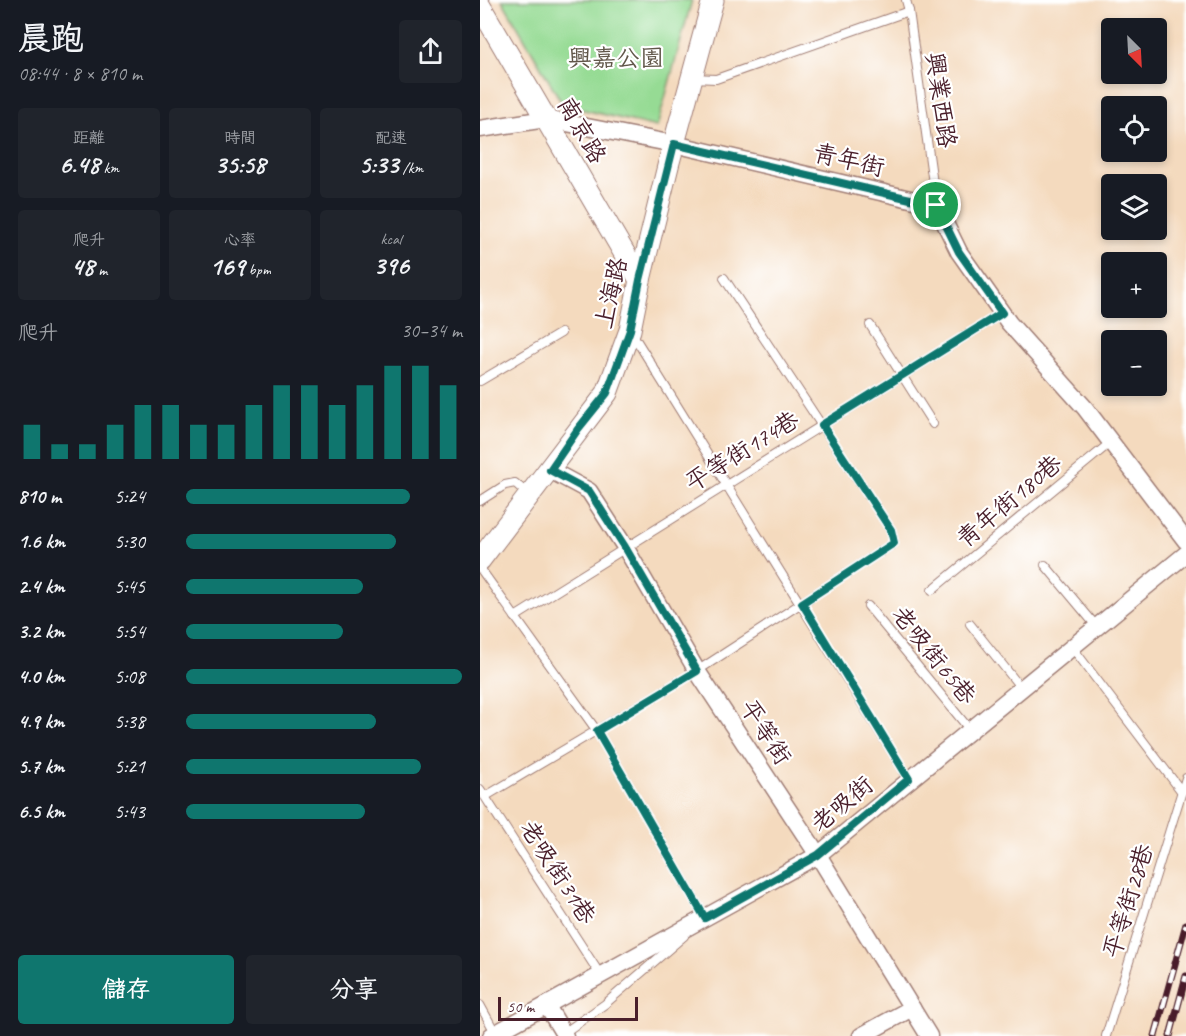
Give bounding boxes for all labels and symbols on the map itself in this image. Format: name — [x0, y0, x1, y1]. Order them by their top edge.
north arrow — [1101, 18, 1167, 84]
park label: 興嘉公園 — [568, 43, 664, 73]
street label: 興業西路 — [919, 50, 963, 150]
street label: 南京路 — [551, 91, 613, 169]
street label: 青年街 — [811, 137, 887, 183]
pin — [910, 179, 961, 230]
street label: 上海路 — [588, 255, 634, 331]
street label: 平等街174巷 — [680, 404, 804, 498]
street label: 青年街180巷 — [950, 448, 1068, 554]
street label: 老吸街65巷 — [885, 600, 983, 710]
street label: 平等街 — [734, 694, 798, 770]
street label: 老吸街 — [805, 769, 879, 839]
street label: 老吸街31巷 — [513, 815, 603, 929]
street label: 平等街28巷 — [1096, 840, 1160, 962]
scale bar — [498, 994, 638, 1022]

